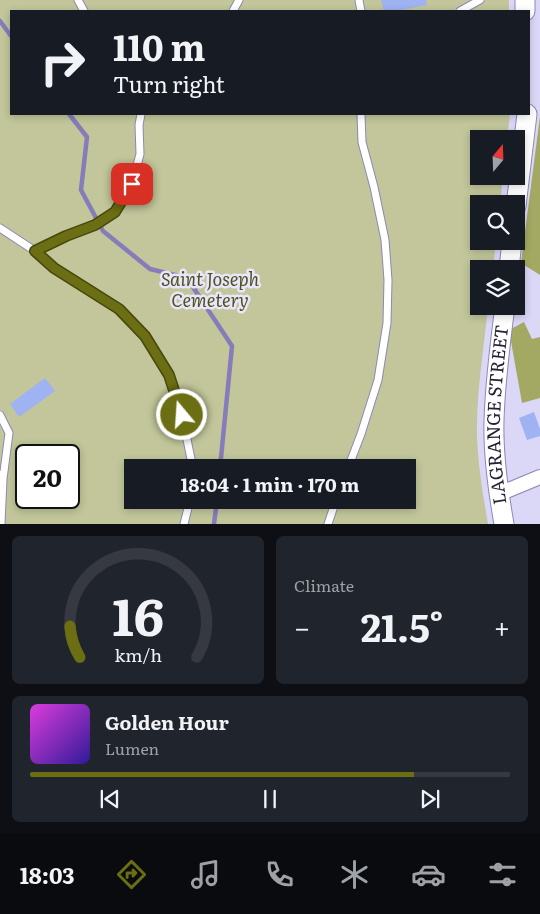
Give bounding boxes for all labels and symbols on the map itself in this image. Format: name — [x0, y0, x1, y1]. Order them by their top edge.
north arrow — [470, 130, 525, 185]
pin — [111, 163, 153, 205]
park label: Saint Joseph Cemetery — [161, 265, 259, 313]
street label: LAGRANGE STREET — [479, 323, 514, 507]
position arrow — [155, 388, 207, 440]
speed limit sign: 20 — [15, 444, 80, 509]

